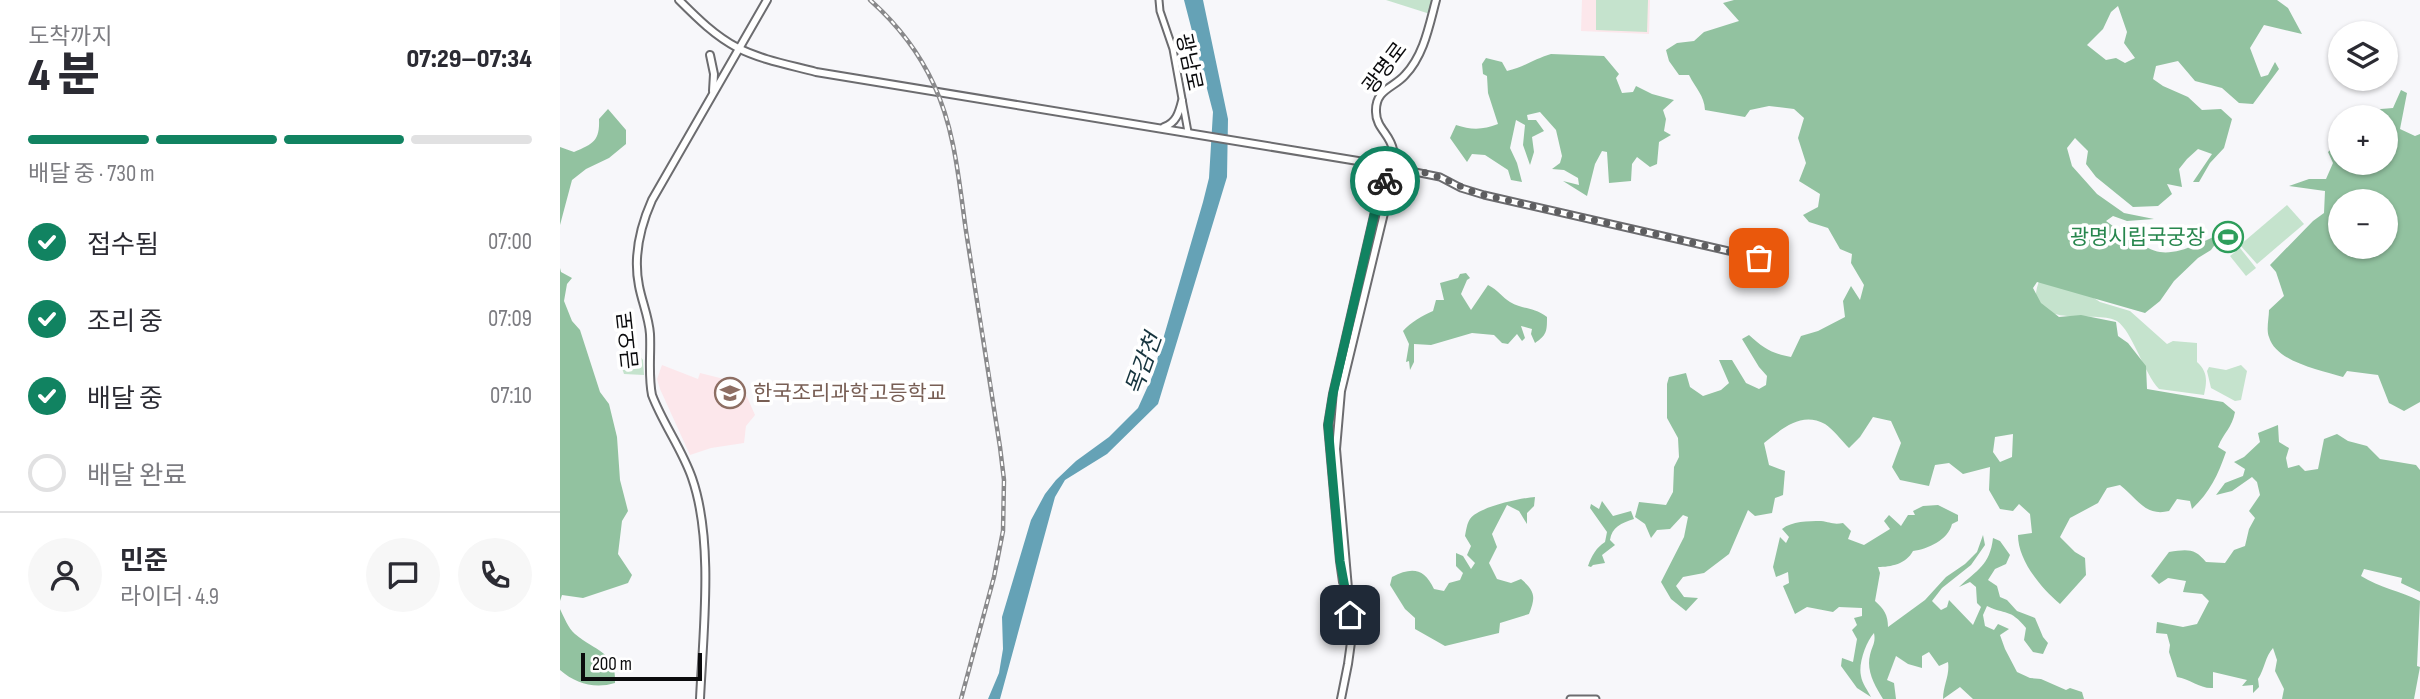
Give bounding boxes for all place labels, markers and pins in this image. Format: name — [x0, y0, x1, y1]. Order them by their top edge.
sports icon: 광명시립국궁장 — [2211, 220, 2245, 254]
place label: 광명시립국궁장 — [2070, 225, 2205, 250]
pin — [1729, 228, 1789, 288]
school or university icon: 한국조리과학고등학교 — [713, 376, 747, 410]
place label: 한국조리과학고등학교 — [753, 381, 946, 406]
pin — [1320, 585, 1380, 645]

